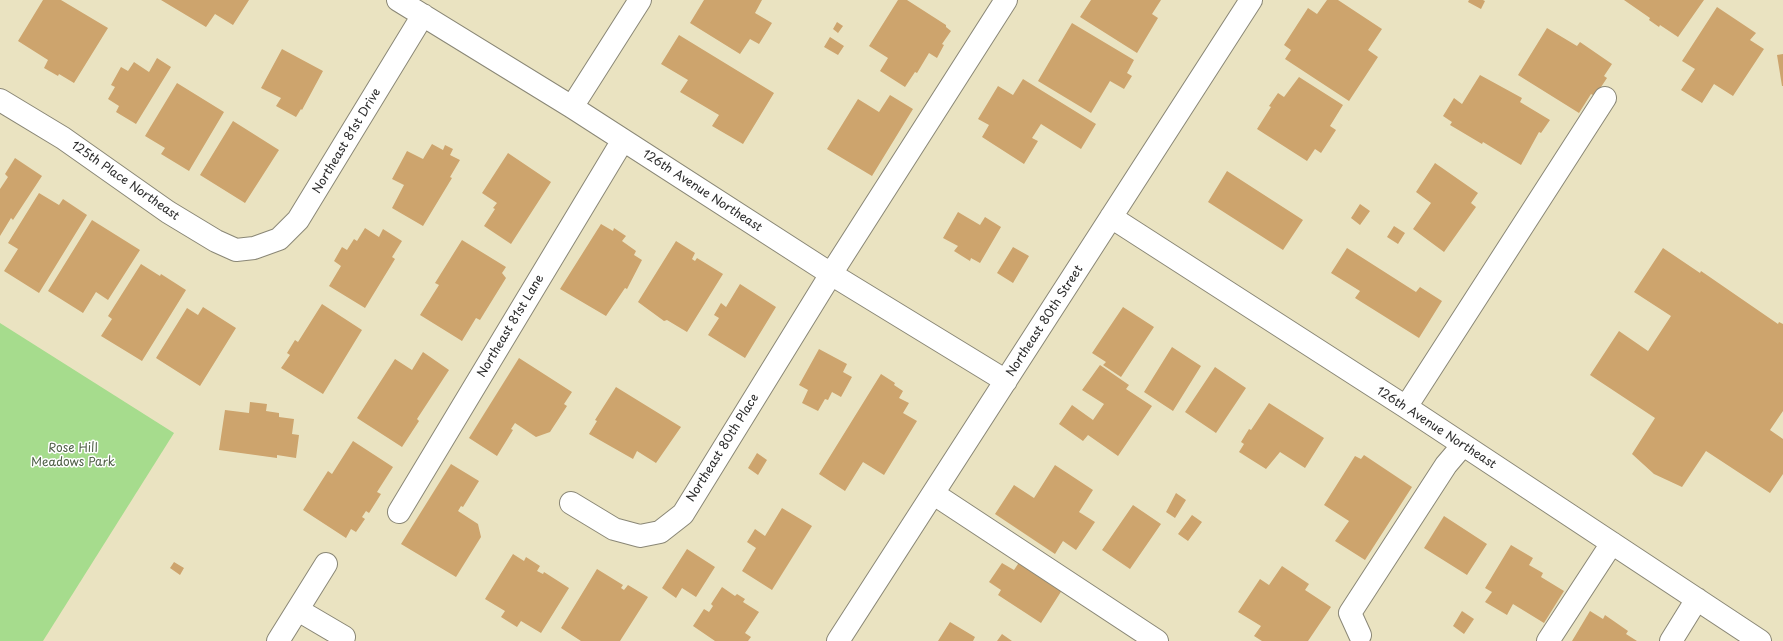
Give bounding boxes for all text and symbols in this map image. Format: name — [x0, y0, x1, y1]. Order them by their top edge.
street label: Northeast 81st Drive — [310, 86, 384, 196]
street label: 125th Place Northeast — [68, 138, 182, 224]
street label: 126th Avenue Northeast — [640, 147, 764, 235]
street label: Northeast 80th Street — [1004, 263, 1086, 379]
street label: Northeast 81st Lane — [475, 272, 547, 380]
street label: 126th Avenue Northeast — [1374, 384, 1498, 472]
street label: Northeast 80th Place — [684, 391, 762, 505]
park label: Rose Hill Meadows Park — [31, 442, 115, 470]

